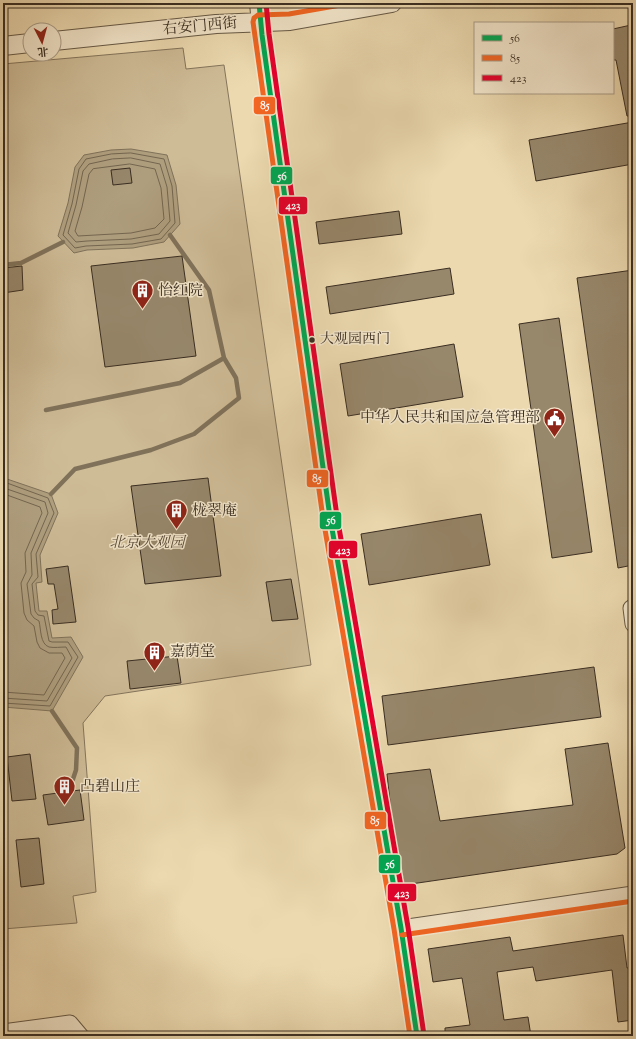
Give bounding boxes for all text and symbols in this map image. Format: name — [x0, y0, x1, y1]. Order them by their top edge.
street label: 右安门西街 — [162, 13, 238, 41]
north arrow — [22, 22, 62, 62]
legend — [474, 22, 614, 94]
text: 56 — [509, 30, 520, 48]
text: 北 — [37, 42, 49, 59]
text: 85 — [510, 50, 520, 68]
text: 423 — [510, 70, 527, 88]
line badge: 85 — [253, 96, 276, 115]
text: 85 — [260, 98, 270, 114]
line badge: 56 — [270, 166, 293, 185]
text: 56 — [276, 169, 287, 185]
line badge: 423 — [278, 196, 308, 215]
text: 423 — [284, 198, 301, 214]
building icon: 怡红院 — [130, 278, 156, 311]
place label: 怡红院 — [158, 281, 203, 302]
place label: 大观园西门 — [320, 330, 390, 350]
marker: 大观园西门 — [307, 335, 317, 345]
public building icon: 中华人民共和国应急管理部 — [542, 405, 568, 438]
place label: 中华人民共和国应急管理部 — [360, 408, 540, 429]
line badge: 85 — [306, 469, 329, 488]
text: 85 — [312, 471, 322, 487]
building icon: 栊翠庵 — [163, 498, 189, 531]
place label: 栊翠庵 — [192, 501, 237, 522]
line badge: 56 — [319, 511, 342, 530]
text: 56 — [325, 513, 336, 529]
park label: 北京大观园 — [109, 533, 186, 554]
line badge: 423 — [328, 540, 358, 559]
text: 423 — [334, 543, 351, 559]
building icon: 嘉荫堂 — [141, 639, 167, 672]
place label: 嘉荫堂 — [170, 642, 215, 663]
building icon: 凸碧山庄 — [51, 774, 77, 807]
place label: 凸碧山庄 — [80, 777, 140, 798]
line badge: 85 — [364, 811, 387, 830]
text: 85 — [370, 813, 380, 829]
line badge: 56 — [378, 854, 401, 874]
text: 56 — [384, 857, 395, 873]
line badge: 423 — [387, 883, 417, 902]
text: 423 — [393, 886, 410, 902]

